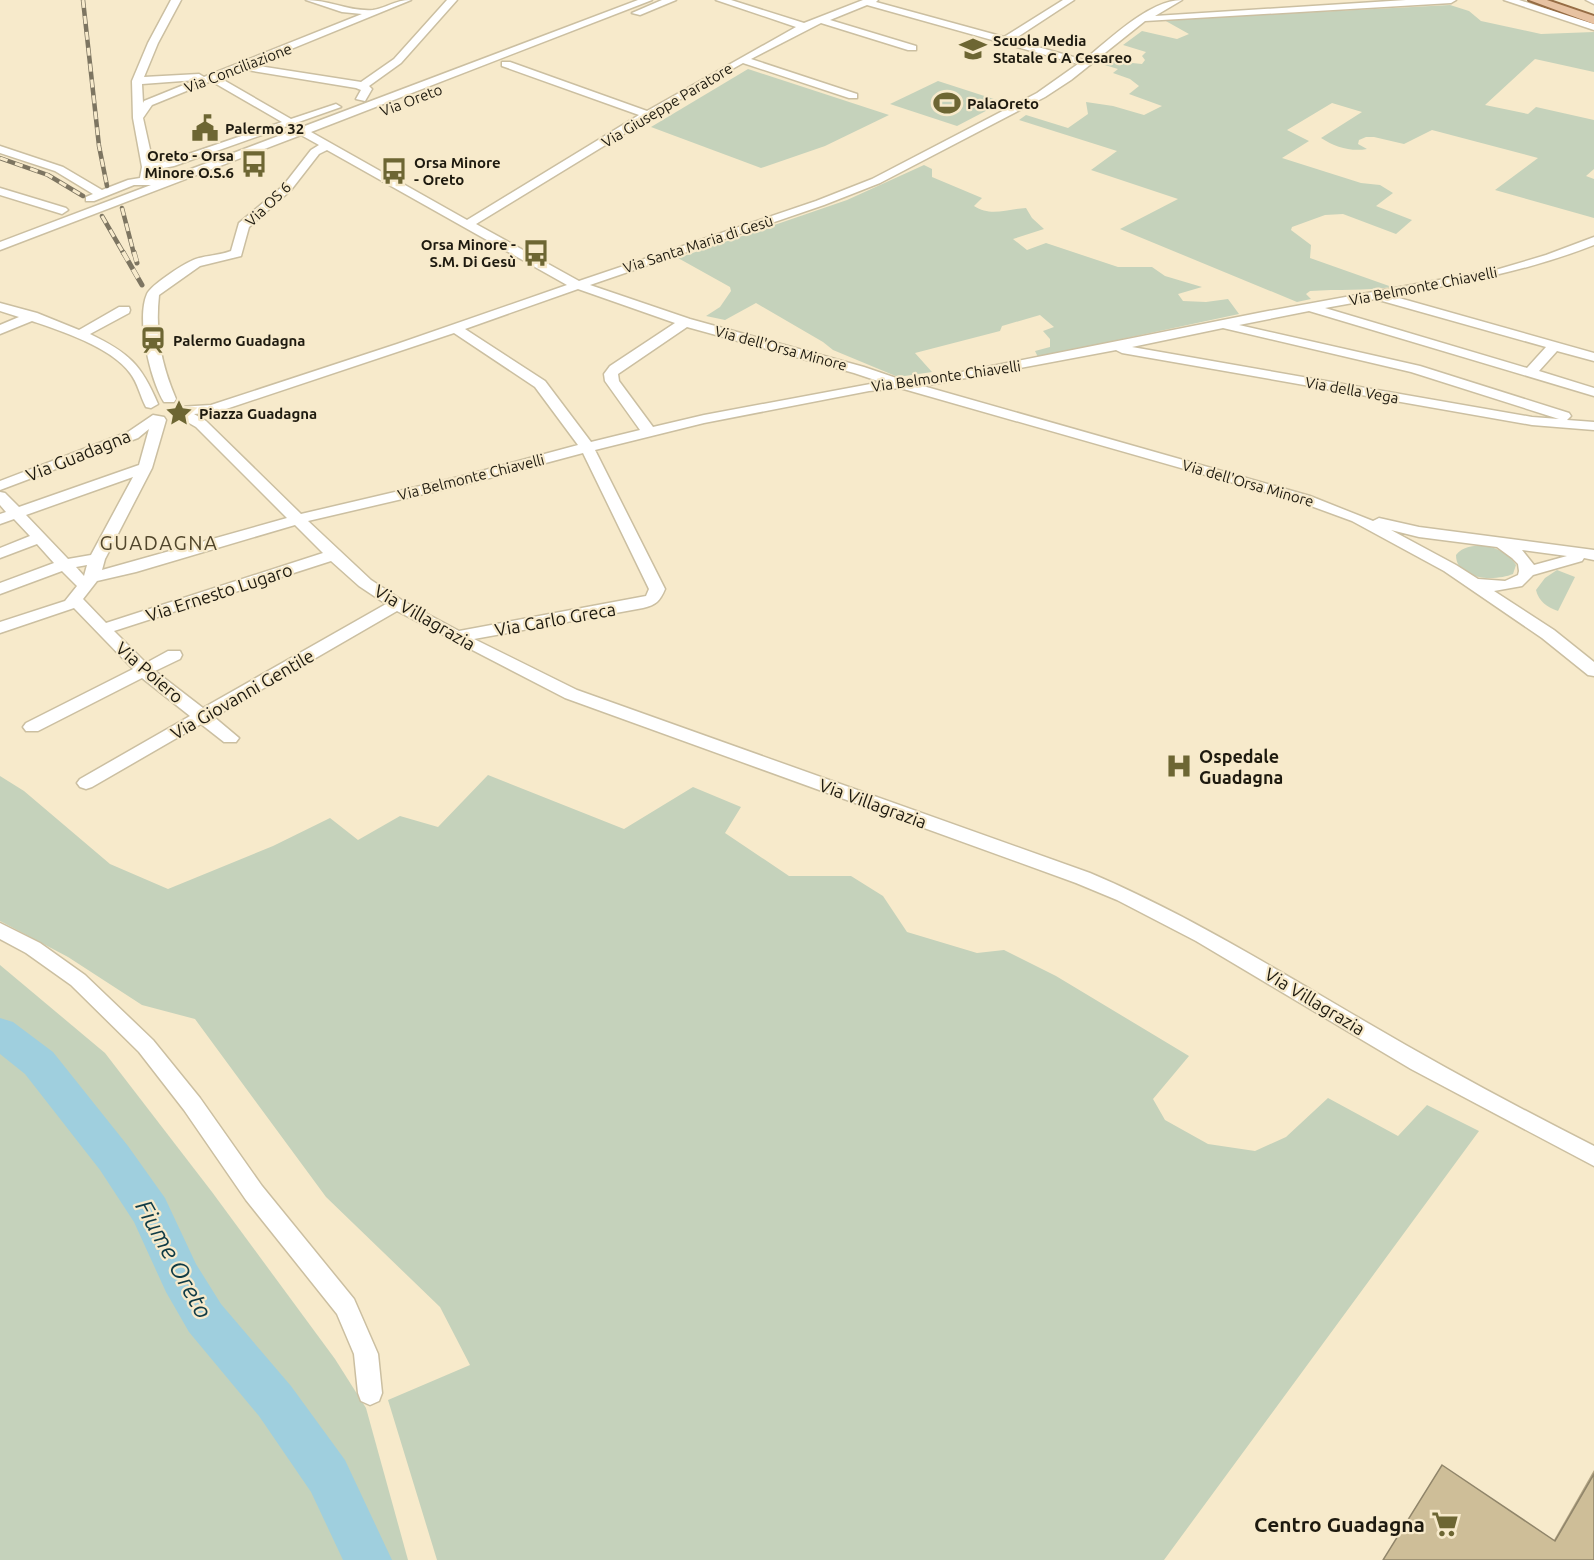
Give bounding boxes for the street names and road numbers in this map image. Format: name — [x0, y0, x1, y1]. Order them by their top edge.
street label: Via Conciliazione — [182, 40, 294, 96]
street label: Via Giuseppe Paratore — [599, 59, 735, 151]
street label: Via Oreto — [378, 80, 444, 120]
street label: Via OS 6 — [242, 178, 294, 230]
street label: Via Santa Maria di Gesù — [621, 212, 775, 276]
street label: Via Belmonte Chiavelli — [1347, 263, 1499, 309]
street label: Via dell'Orsa Minore — [713, 322, 849, 374]
street label: Via Belmonte Chiavelli — [870, 357, 1022, 395]
street label: Via della Vega — [1304, 373, 1400, 407]
street label: Via Guadagna — [23, 425, 133, 485]
street label: Via Belmonte Chiavelli — [396, 451, 546, 503]
street label: Via dell'Orsa Minore — [1180, 456, 1316, 510]
street label: Via Ernesto Lugaro — [143, 559, 295, 625]
street label: Via Villagrazia — [371, 580, 479, 654]
street label: Via Carlo Greca — [493, 599, 617, 639]
street label: Via Poiero — [112, 637, 188, 707]
street label: Via Giovanni Gentile — [167, 645, 317, 743]
street label: Via Villagrazia — [816, 774, 930, 832]
street label: Via Villagrazia — [1261, 963, 1369, 1039]

